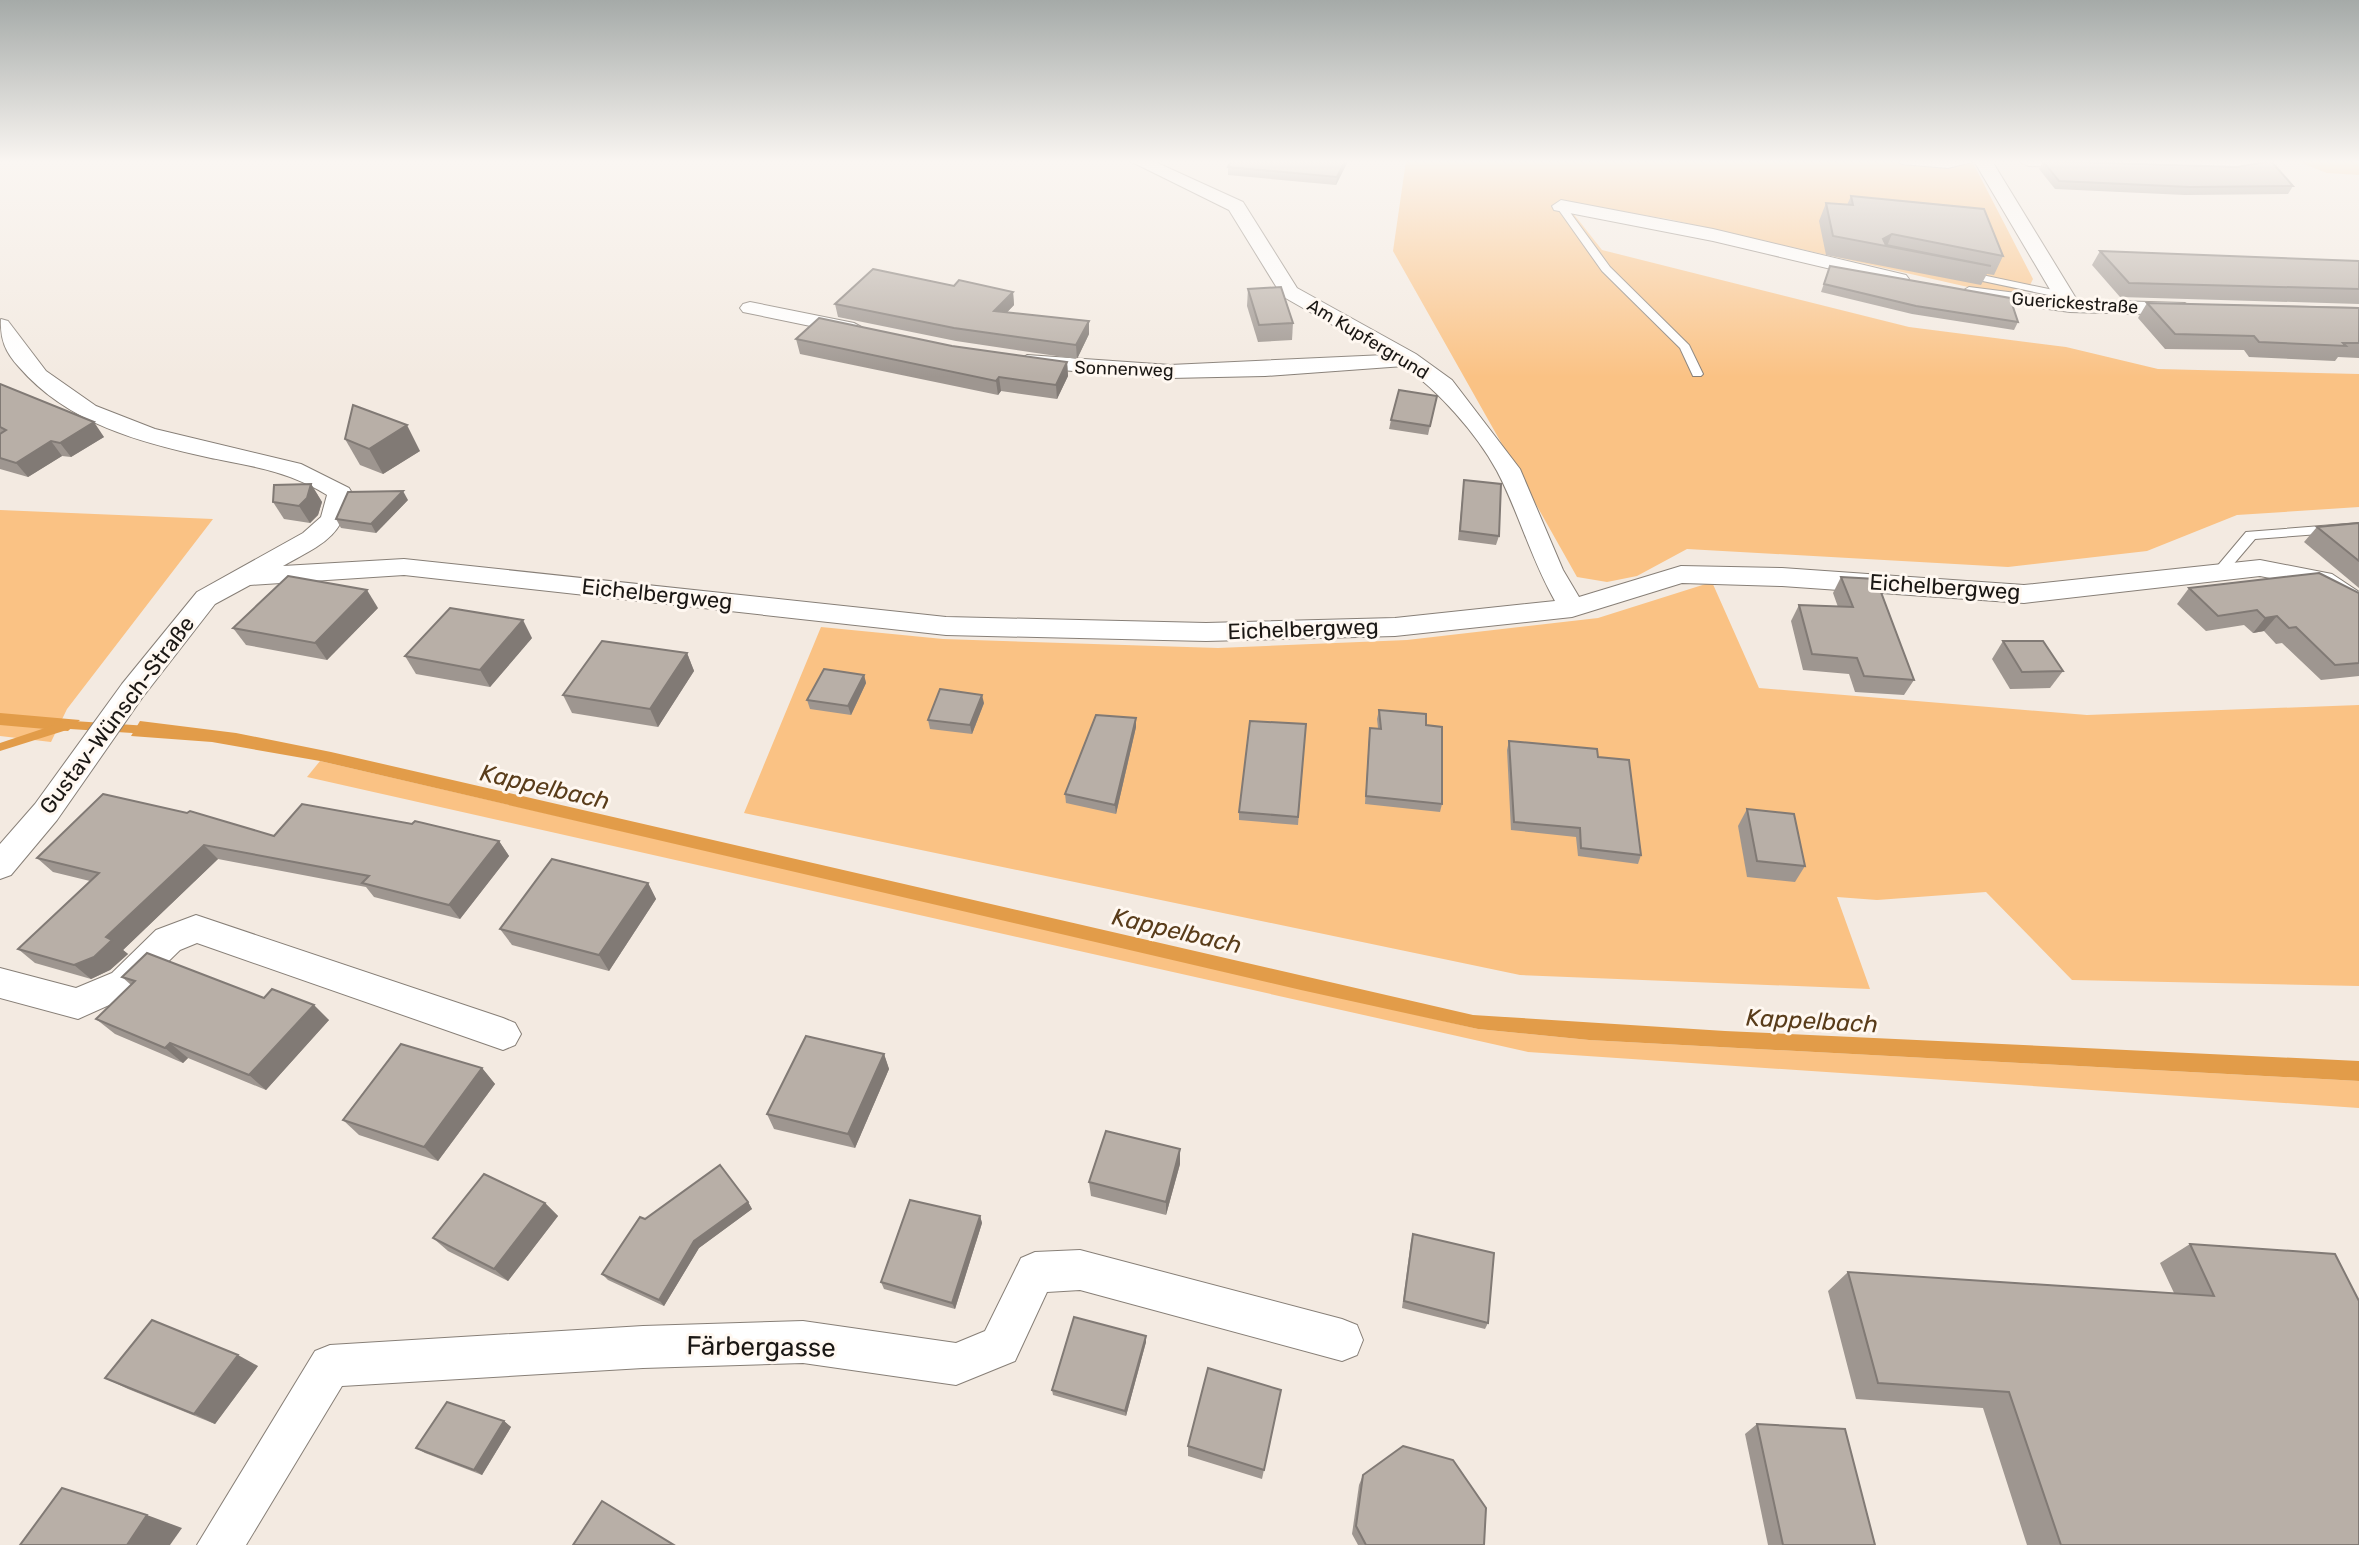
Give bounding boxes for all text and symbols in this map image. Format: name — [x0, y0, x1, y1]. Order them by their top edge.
street label: Guerickestraße — [2011, 288, 2139, 318]
street label: Am Kupfergrund — [1303, 294, 1433, 384]
street label: Sonnenweg — [1074, 356, 1174, 382]
street label: Eichelbergweg — [1869, 568, 2021, 606]
street label: Eichelbergweg — [580, 573, 734, 615]
street label: Gustav-Wünsch-Straße — [34, 611, 200, 819]
street label: Eichelbergweg — [1227, 613, 1379, 645]
water label: Kappelbach — [477, 758, 613, 816]
water label: Kappelbach — [1109, 902, 1245, 960]
water label: Kappelbach — [1745, 1004, 1879, 1038]
street label: Färbergasse — [686, 1330, 836, 1364]

